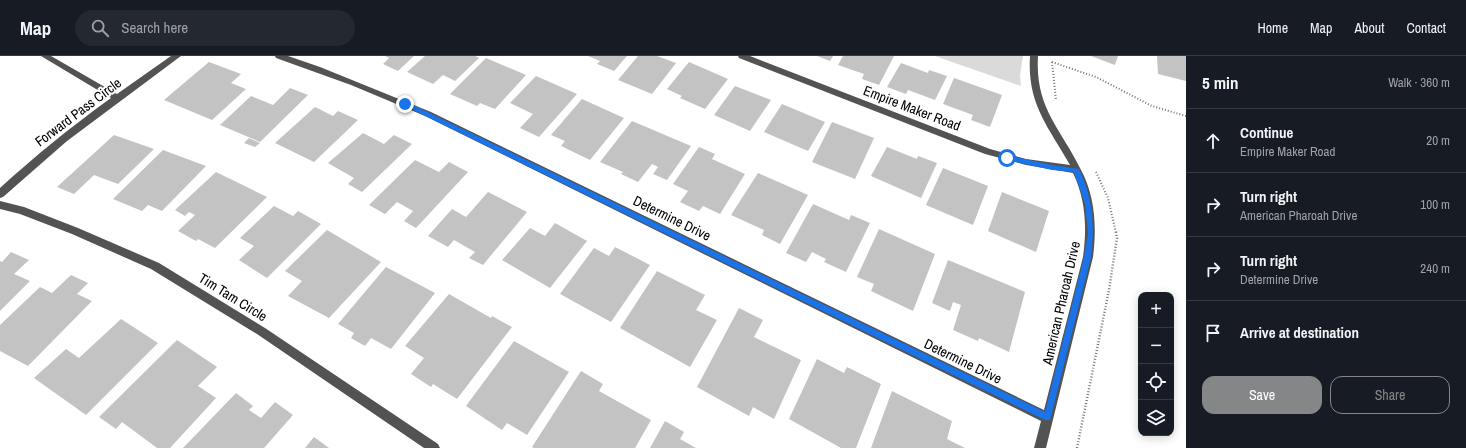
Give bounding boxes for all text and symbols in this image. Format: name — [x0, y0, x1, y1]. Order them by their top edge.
search box — [75, 10, 355, 46]
text: Map — [20, 15, 51, 41]
icon: search — [89, 17, 111, 39]
text: Search here — [121, 17, 188, 38]
text: Home — [1257, 19, 1288, 37]
text: Map — [1310, 19, 1332, 37]
text: About — [1354, 19, 1384, 37]
text: Contact — [1406, 19, 1446, 37]
text: 5 min — [1202, 71, 1238, 94]
street label: Forward Pass Circle — [31, 74, 125, 150]
text: Walk · 360 m — [1388, 74, 1450, 91]
street label: Empire Maker Road — [861, 81, 963, 135]
route end — [396, 95, 414, 113]
text: Continue — [1240, 122, 1293, 143]
icon: ahead — [1202, 130, 1224, 152]
text: 20 m — [1426, 132, 1450, 149]
text: Empire Maker Road — [1240, 143, 1335, 160]
route start — [998, 149, 1016, 167]
text: Turn right — [1240, 186, 1297, 207]
street label: Determine Drive — [630, 191, 714, 245]
icon: right — [1202, 194, 1224, 216]
text: 100 m — [1420, 196, 1450, 213]
text: American Pharoah Drive — [1240, 207, 1357, 224]
street label: American Pharoah Drive — [1038, 239, 1084, 368]
text: Turn right — [1240, 250, 1297, 271]
icon: right — [1202, 258, 1224, 280]
text: 240 m — [1420, 260, 1450, 277]
street label: Tim Tam Circle — [195, 269, 271, 325]
text: Determine Drive — [1240, 271, 1318, 288]
map controls — [1138, 292, 1174, 436]
button: + — [1138, 292, 1174, 328]
icon: arrive — [1202, 322, 1224, 344]
text: Arrive at destination — [1240, 322, 1359, 343]
button: − — [1138, 328, 1174, 364]
street label: Determine Drive — [921, 334, 1005, 388]
button: locate — [1138, 364, 1174, 400]
button: Save — [1202, 376, 1322, 414]
button: Share — [1330, 376, 1450, 414]
button: layers — [1138, 400, 1174, 436]

